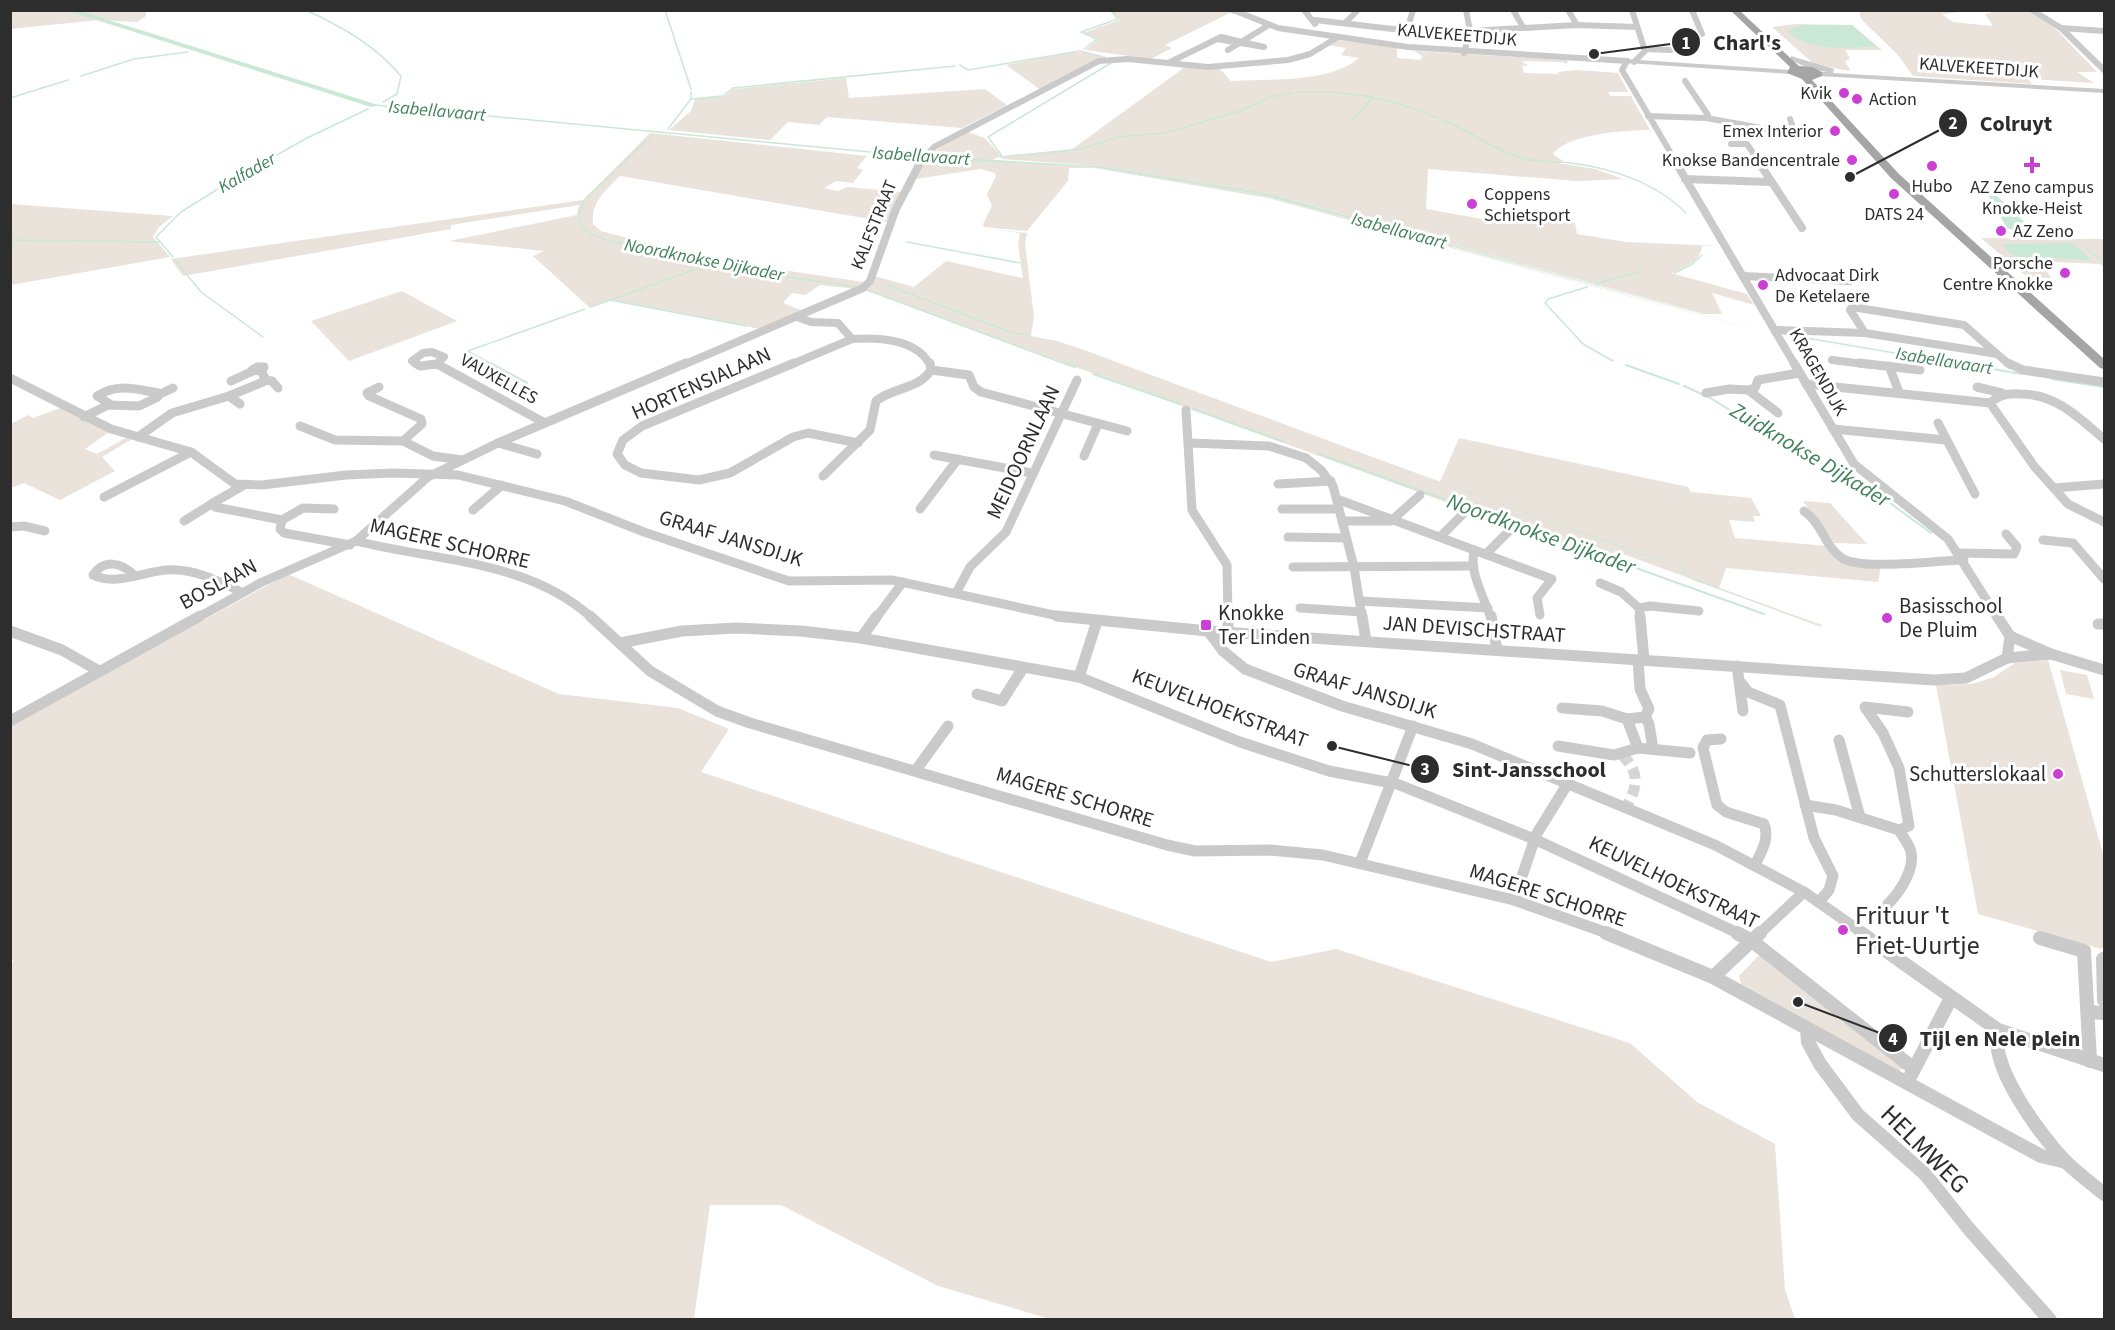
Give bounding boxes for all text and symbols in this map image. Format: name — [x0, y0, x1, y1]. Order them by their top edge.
street label: KALVEKEETDIJK — [1396, 17, 1518, 53]
callout: Charl's — [1671, 22, 1793, 62]
text: Charl's — [1713, 27, 1781, 59]
text: 1 — [1681, 31, 1691, 56]
street label: KALVEKEETDIJK — [1918, 51, 2040, 85]
place label: Kvik — [1800, 81, 1832, 106]
marker: Kvik — [1837, 86, 1851, 100]
place label: Action — [1869, 87, 1917, 112]
marker: Action — [1850, 92, 1864, 106]
water label: Isabellavaart — [387, 94, 488, 128]
callout: Colruyt — [1938, 103, 2064, 143]
text: Colruyt — [1980, 108, 2053, 140]
text: 2 — [1948, 111, 1958, 136]
place label: Emex Interior — [1722, 119, 1824, 144]
marker: Emex Interior — [1828, 124, 1842, 138]
water label: Isabellavaart — [871, 140, 972, 172]
water label: Kalfader — [213, 146, 281, 200]
place label: Knokse Bandencentrale — [1662, 148, 1840, 173]
marker: Knokse Bandencentrale — [1845, 153, 1859, 167]
marker: AZ Zeno campus Knokke-Heist — [2023, 156, 2041, 174]
marker: Hubo — [1925, 159, 1939, 173]
place label: Hubo — [1911, 174, 1953, 199]
place label: AZ Zeno campus Knokke-Heist — [1970, 175, 2094, 221]
street label: KALFSTRAAT — [845, 176, 903, 273]
place label: Coppens Schietsport — [1484, 182, 1570, 228]
marker: DATS 24 — [1887, 187, 1901, 201]
marker: Coppens Schietsport — [1465, 197, 1479, 211]
place label: DATS 24 — [1864, 202, 1924, 227]
water label: Isabellavaart — [1349, 206, 1450, 256]
place label: AZ Zeno — [2013, 219, 2074, 244]
marker: AZ Zeno — [1994, 224, 2008, 238]
water label: Noordknokse Dijkader — [622, 232, 787, 288]
place label: Porsche Centre Knokke — [1943, 251, 2053, 297]
place label: Advocaat Dirk De Ketelaere — [1775, 263, 1879, 309]
marker: Porsche Centre Knokke — [2058, 266, 2072, 280]
marker: Advocaat Dirk De Ketelaere — [1756, 278, 1770, 292]
street label: KRAGENDIJK — [1783, 324, 1853, 421]
street label: HORTENSIALAAN — [626, 339, 776, 427]
water label: Isabellavaart — [1894, 341, 1995, 381]
street label: VAUXELLES — [456, 347, 542, 411]
street label: MEIDOORNLAAN — [979, 380, 1067, 524]
water label: Zuidknokse Dijkader — [1723, 394, 1897, 516]
water label: Noordknokse Dijkader — [1442, 485, 1641, 583]
street label: GRAAF JANSDIJK — [655, 502, 807, 574]
street label: MAGERE SCHORRE — [367, 510, 533, 576]
street label: BOSLAAN — [174, 551, 262, 617]
place label: Basisschool De Pluim — [1899, 591, 2003, 645]
place label: Knokke Ter Linden — [1218, 598, 1310, 652]
street label: JAN DEVISCHSTRAAT — [1382, 608, 1566, 650]
marker: Basisschool De Pluim — [1880, 611, 1894, 625]
marker: Knokke Ter Linden — [1199, 618, 1213, 632]
street label: GRAAF JANSDIJK — [1289, 654, 1441, 726]
street label: KEUVELHOEKSTRAAT — [1128, 661, 1312, 755]
callout: Sint-Jansschool — [1410, 749, 1618, 789]
text: Sint-Jansschool — [1452, 754, 1607, 786]
text: 3 — [1420, 757, 1430, 782]
street label: MAGERE SCHORRE — [992, 759, 1158, 835]
place label: Schutterslokaal — [1909, 759, 2046, 789]
marker: Schutterslokaal — [2051, 767, 2065, 781]
street label: KEUVELHOEKSTRAAT — [1584, 828, 1764, 936]
street label: MAGERE SCHORRE — [1466, 855, 1630, 935]
place label: Frituur 't Friet-Uurtje — [1855, 897, 1980, 964]
marker: Frituur 't Friet-Uurtje — [1836, 923, 1850, 937]
callout: Tijl en Nele plein — [1878, 1018, 2092, 1058]
text: Tijl en Nele plein — [1920, 1023, 2080, 1055]
text: 4 — [1888, 1027, 1898, 1052]
street label: HELMWEG — [1872, 1096, 1978, 1202]

